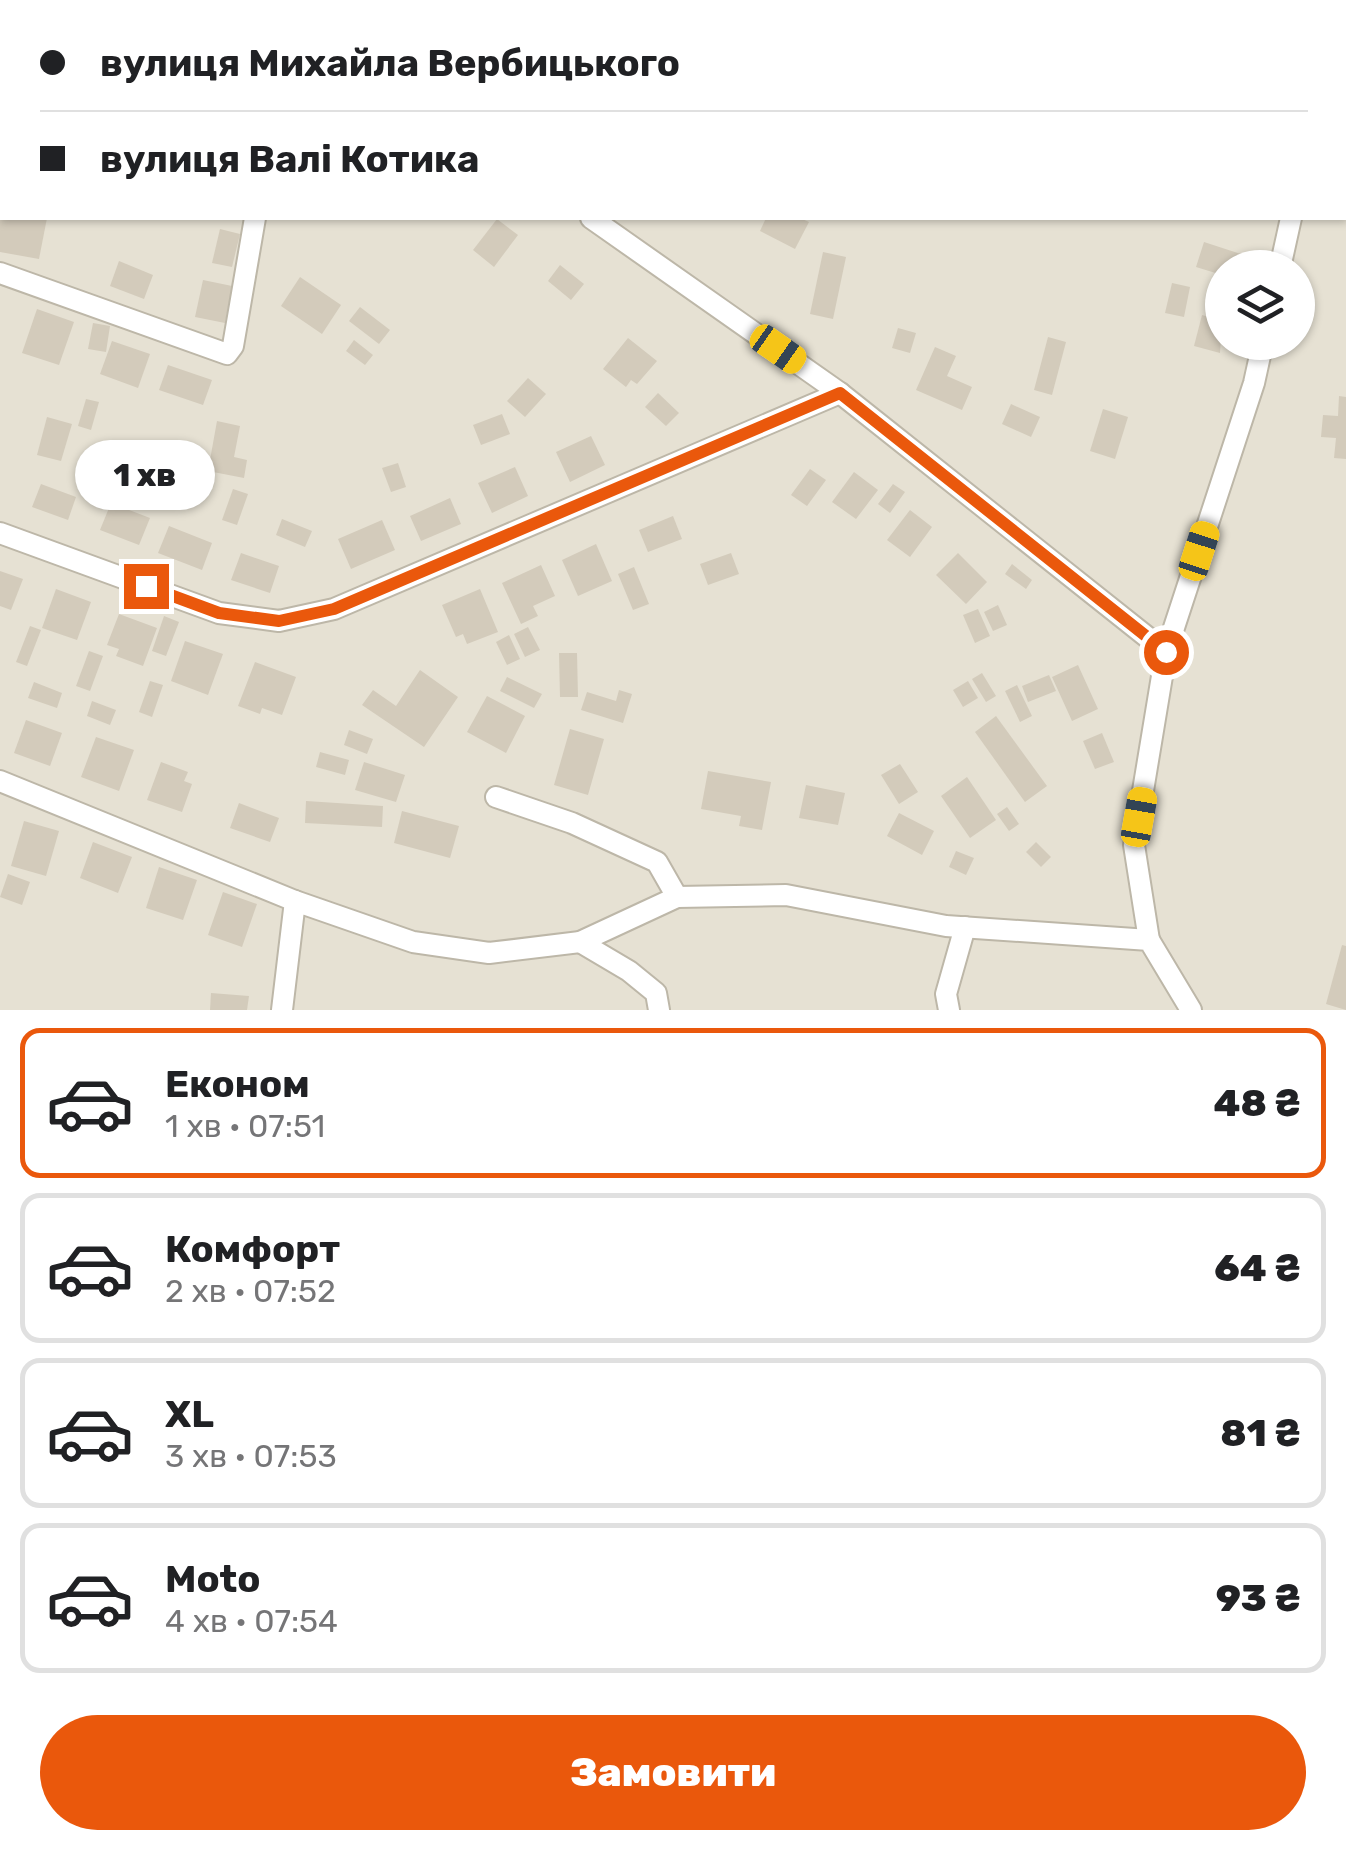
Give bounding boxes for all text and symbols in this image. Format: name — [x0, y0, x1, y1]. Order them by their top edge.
text: вулиця Михайла Вербицького — [100, 40, 680, 86]
text: вулиця Валі Котика — [100, 136, 479, 182]
map controls — [1205, 250, 1315, 360]
button: layers — [1205, 250, 1315, 360]
car — [745, 320, 811, 378]
callout: 1 хв — [76, 441, 216, 511]
text: 1 хв — [114, 456, 176, 494]
car — [1175, 518, 1223, 584]
route end — [124, 564, 169, 609]
route start — [1144, 630, 1189, 675]
car — [1119, 785, 1159, 849]
icon: car — [45, 1058, 135, 1148]
text: Економ — [165, 1061, 310, 1107]
text: 48 ₴ — [1213, 1080, 1301, 1126]
text: 1 хв · 07:51 — [165, 1107, 325, 1145]
icon: car — [45, 1223, 135, 1313]
text: Комфорт — [165, 1226, 340, 1272]
text: 64 ₴ — [1214, 1245, 1301, 1291]
text: 2 хв · 07:52 — [165, 1272, 336, 1310]
icon: car — [45, 1388, 135, 1478]
text: XL — [165, 1391, 214, 1437]
text: 81 ₴ — [1220, 1410, 1301, 1456]
text: 3 хв · 07:53 — [165, 1437, 337, 1475]
icon: car — [45, 1553, 135, 1643]
text: Moto — [165, 1556, 261, 1602]
text: 93 ₴ — [1216, 1575, 1301, 1621]
text: 4 хв · 07:54 — [165, 1602, 338, 1640]
button: Замовити — [40, 1715, 1306, 1830]

